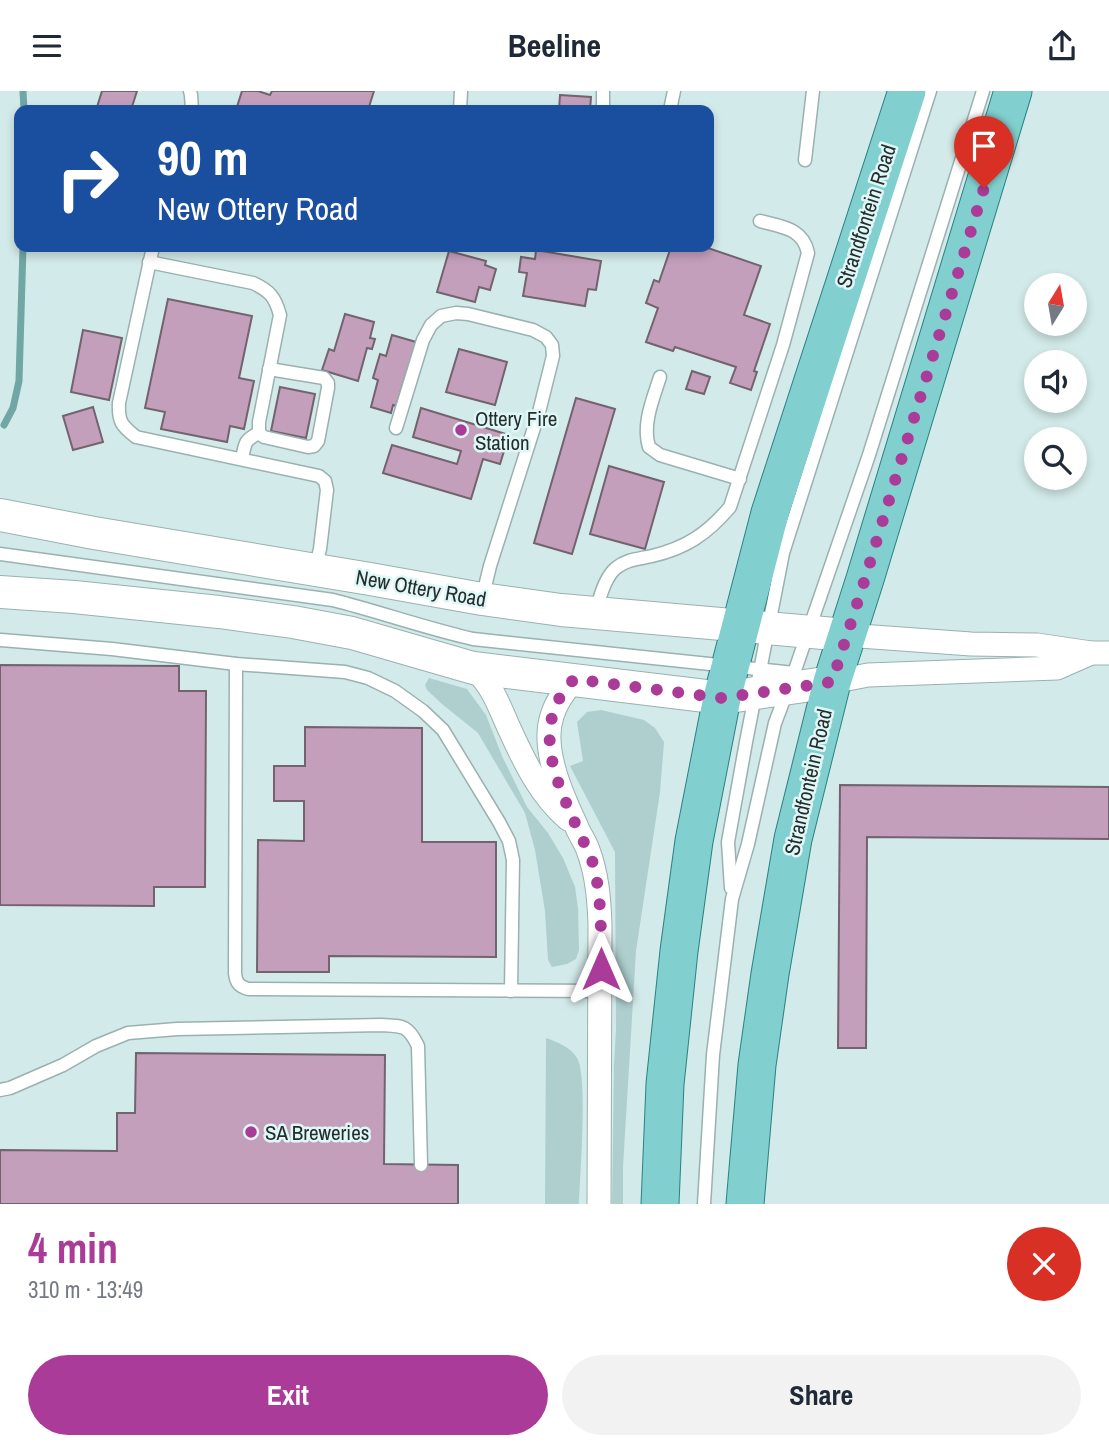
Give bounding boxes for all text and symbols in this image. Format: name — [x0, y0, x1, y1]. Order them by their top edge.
text: Beeline — [508, 24, 601, 67]
icon: menu — [28, 27, 66, 65]
icon: share — [1043, 27, 1081, 65]
pin — [954, 116, 1014, 188]
text: 90 m — [157, 124, 249, 190]
icon: arrive — [965, 127, 1003, 165]
icon: right — [42, 133, 133, 224]
street label: Strandfontein Road — [829, 140, 903, 292]
text: New Ottery Road — [157, 187, 358, 230]
north arrow — [1024, 273, 1087, 336]
map controls — [1024, 273, 1087, 490]
button: sound — [1024, 350, 1087, 413]
place label: Ottery Fire Station — [475, 404, 557, 457]
marker: Ottery Fire Station — [453, 422, 469, 438]
button: search — [1024, 427, 1087, 490]
street label: New Ottery Road — [353, 562, 489, 614]
street label: Strandfontein Road — [777, 706, 839, 858]
position arrow — [564, 932, 638, 1006]
place label: SA Breweries — [265, 1118, 369, 1147]
marker: SA Breweries — [243, 1124, 259, 1140]
text: 4 min — [28, 1220, 118, 1276]
button: close — [1007, 1227, 1081, 1301]
text: 310 m · 13:49 — [28, 1274, 143, 1305]
button: Exit — [28, 1355, 548, 1435]
button: Share — [562, 1355, 1081, 1435]

